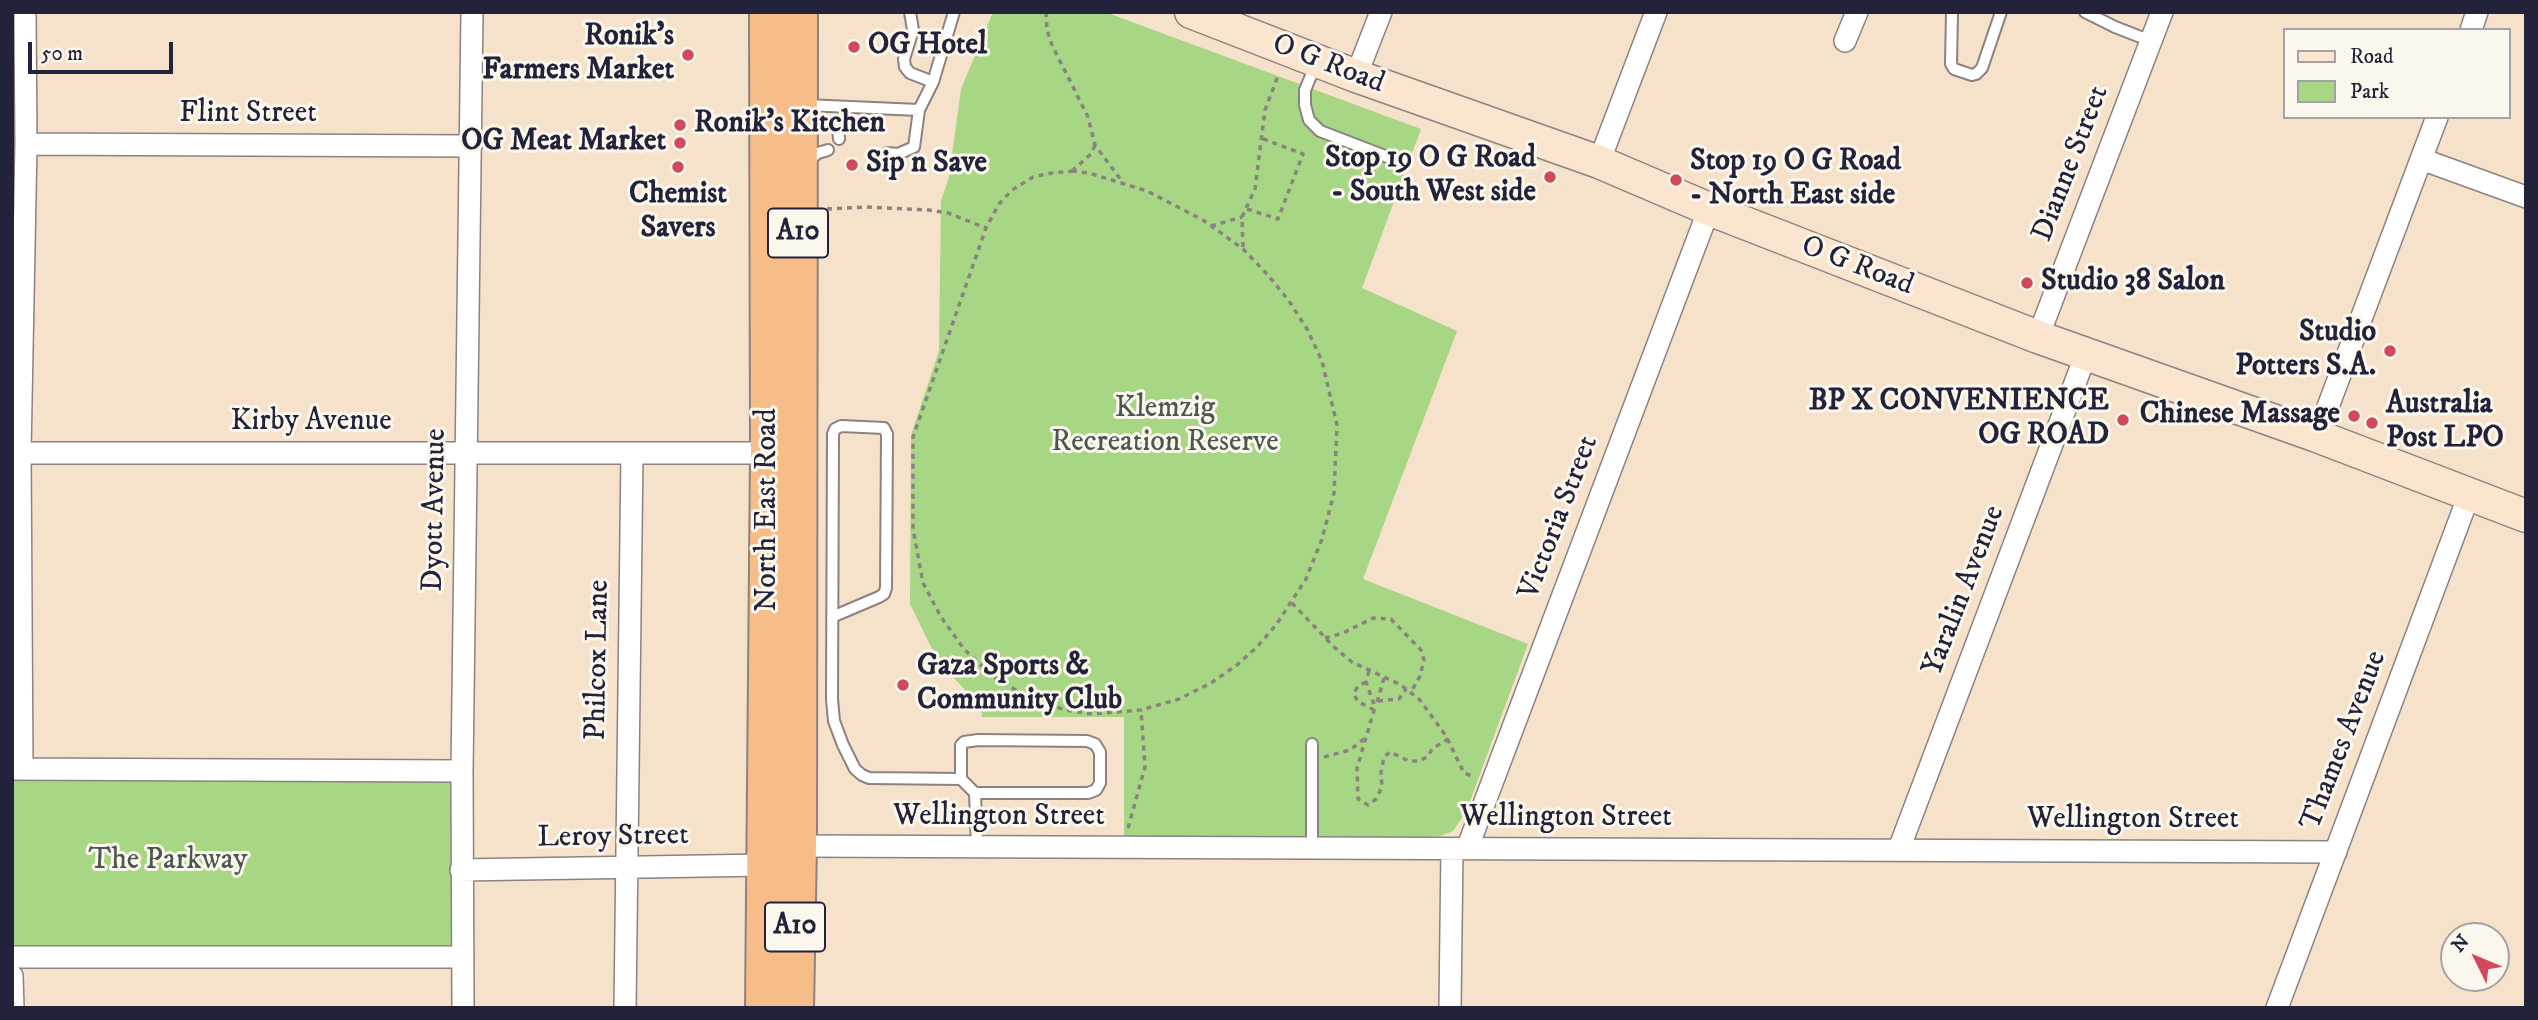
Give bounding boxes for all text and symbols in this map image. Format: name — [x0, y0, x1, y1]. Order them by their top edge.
place label: Ronik’s Farmers Market — [482, 20, 674, 90]
street label: O G Road — [1267, 27, 1389, 103]
scale bar — [32, 28, 177, 72]
legend — [2282, 28, 2510, 119]
place label: OG Hotel — [868, 29, 987, 65]
marker: OG Hotel — [846, 39, 862, 55]
text: 50 m — [41, 41, 83, 67]
text: Road — [2350, 44, 2394, 70]
marker: Ronik’s Farmers Market — [680, 47, 696, 63]
text: Park — [2350, 79, 2389, 105]
street label: Dianne Street — [2026, 81, 2118, 247]
street label: Flint Street — [179, 97, 317, 133]
place label: Ronik's Kitchen — [694, 107, 885, 143]
marker: Ronik's Kitchen — [672, 117, 688, 133]
place label: OG Meat Market — [461, 125, 666, 161]
marker: OG Meat Market — [672, 135, 688, 151]
place label: Stop 19 O G Road - South West side — [1325, 142, 1536, 212]
place label: Stop 19 O G Road - North East side — [1690, 145, 1901, 216]
place label: Sip n Save — [866, 147, 987, 183]
marker: Sip n Save — [844, 157, 860, 173]
marker: Chemist Savers — [670, 159, 686, 175]
marker: Stop 19 O G Road - South West side — [1542, 169, 1558, 185]
marker: Stop 19 O G Road - North East side — [1668, 172, 1684, 188]
place label: Chemist Savers — [629, 178, 727, 248]
road number: A10 — [768, 208, 828, 258]
street label: O G Road — [1796, 229, 1918, 305]
place label: Studio 38 Salon — [2041, 265, 2225, 301]
marker: Studio 38 Salon — [2019, 275, 2035, 291]
place label: Studio Potters S.A. — [2235, 316, 2376, 386]
marker: Studio Potters S.A. — [2382, 343, 2398, 359]
place label: BP X CONVENIENCE OG ROAD — [1809, 385, 2109, 456]
place label: Australia Post LPO — [2386, 388, 2504, 458]
park label: Klemzig Recreation Reserve — [1051, 392, 1279, 462]
place label: Chinese Massage — [2140, 398, 2340, 434]
street label: Kirby Avenue — [230, 405, 392, 441]
street label: North East Road — [751, 408, 787, 612]
marker: Chinese Massage — [2346, 408, 2362, 424]
marker: BP X CONVENIENCE OG ROAD — [2115, 412, 2131, 428]
marker: Australia Post LPO — [2364, 415, 2380, 431]
street label: Dyott Avenue — [417, 428, 455, 592]
street label: Victoria Street — [1512, 431, 1608, 605]
street label: Yaralin Avenue — [1916, 501, 2014, 681]
street label: Philcox Lane — [580, 579, 618, 741]
street label: Thames Avenue — [2294, 646, 2396, 836]
place label: Gaza Sports & Community Club — [917, 650, 1122, 720]
marker: Gaza Sports & Community Club — [895, 677, 911, 693]
street label: Wellington Street — [893, 800, 1105, 836]
street label: Wellington Street — [1460, 801, 1672, 837]
street label: Wellington Street — [2027, 803, 2239, 839]
street label: Leroy Street — [537, 819, 689, 857]
park label: The Parkway — [88, 844, 248, 880]
road number: A10 — [765, 902, 825, 951]
north arrow — [2440, 922, 2510, 992]
text: N — [2447, 930, 2474, 957]

